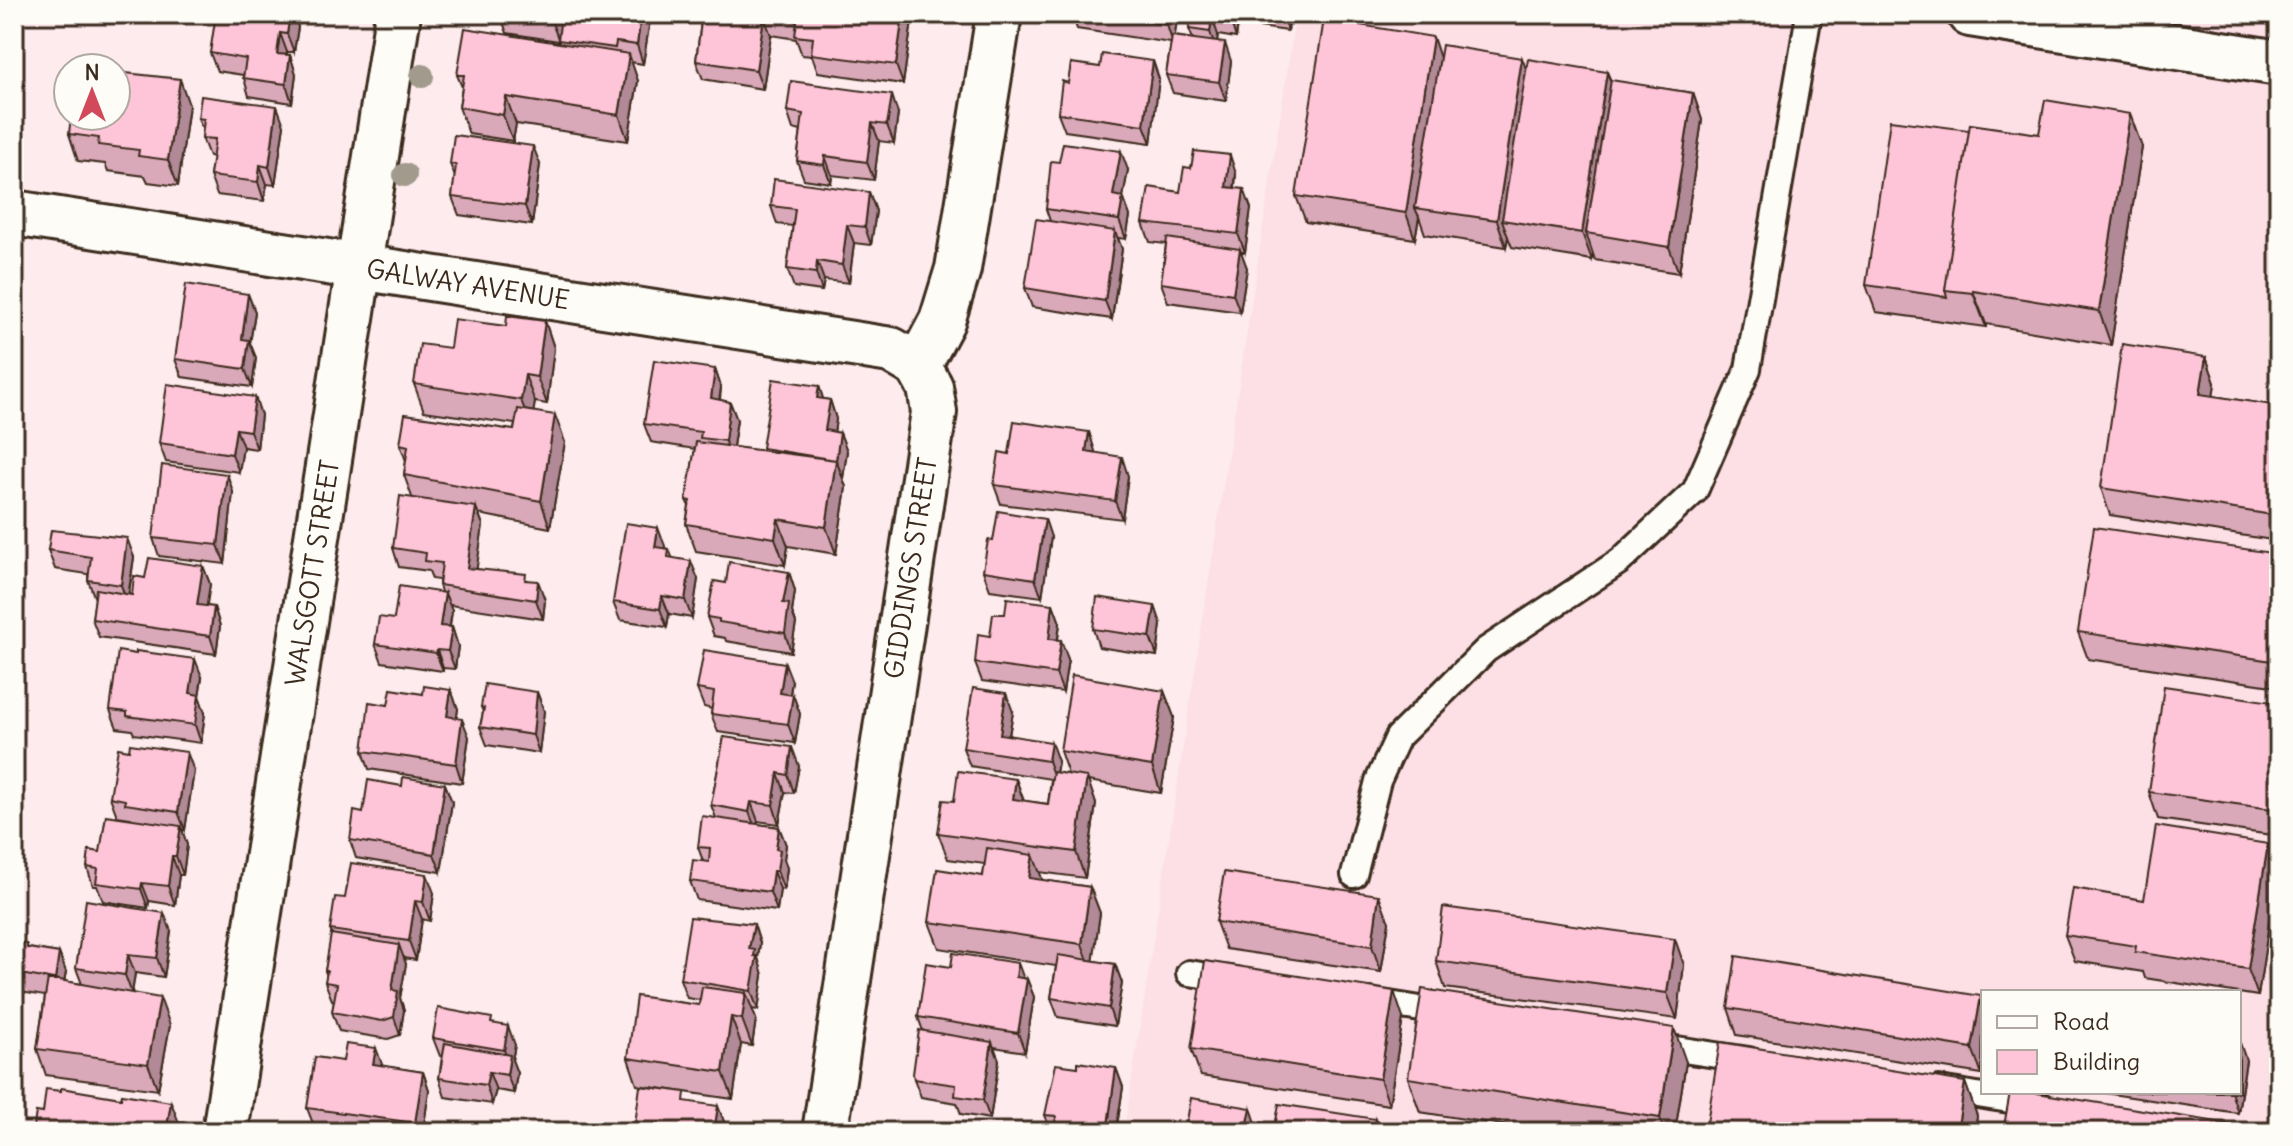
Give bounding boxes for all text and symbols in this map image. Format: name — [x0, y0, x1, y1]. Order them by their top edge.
north arrow — [52, 52, 132, 132]
text: N — [84, 58, 100, 86]
street label: GALWAY AVENUE — [364, 252, 572, 316]
street label: GIDDINGS STREET — [876, 455, 944, 681]
street label: WALSGOTT STREET — [278, 458, 346, 688]
legend — [1981, 990, 2241, 1094]
text: Road — [2053, 1006, 2109, 1036]
text: Building — [2053, 1046, 2140, 1076]

